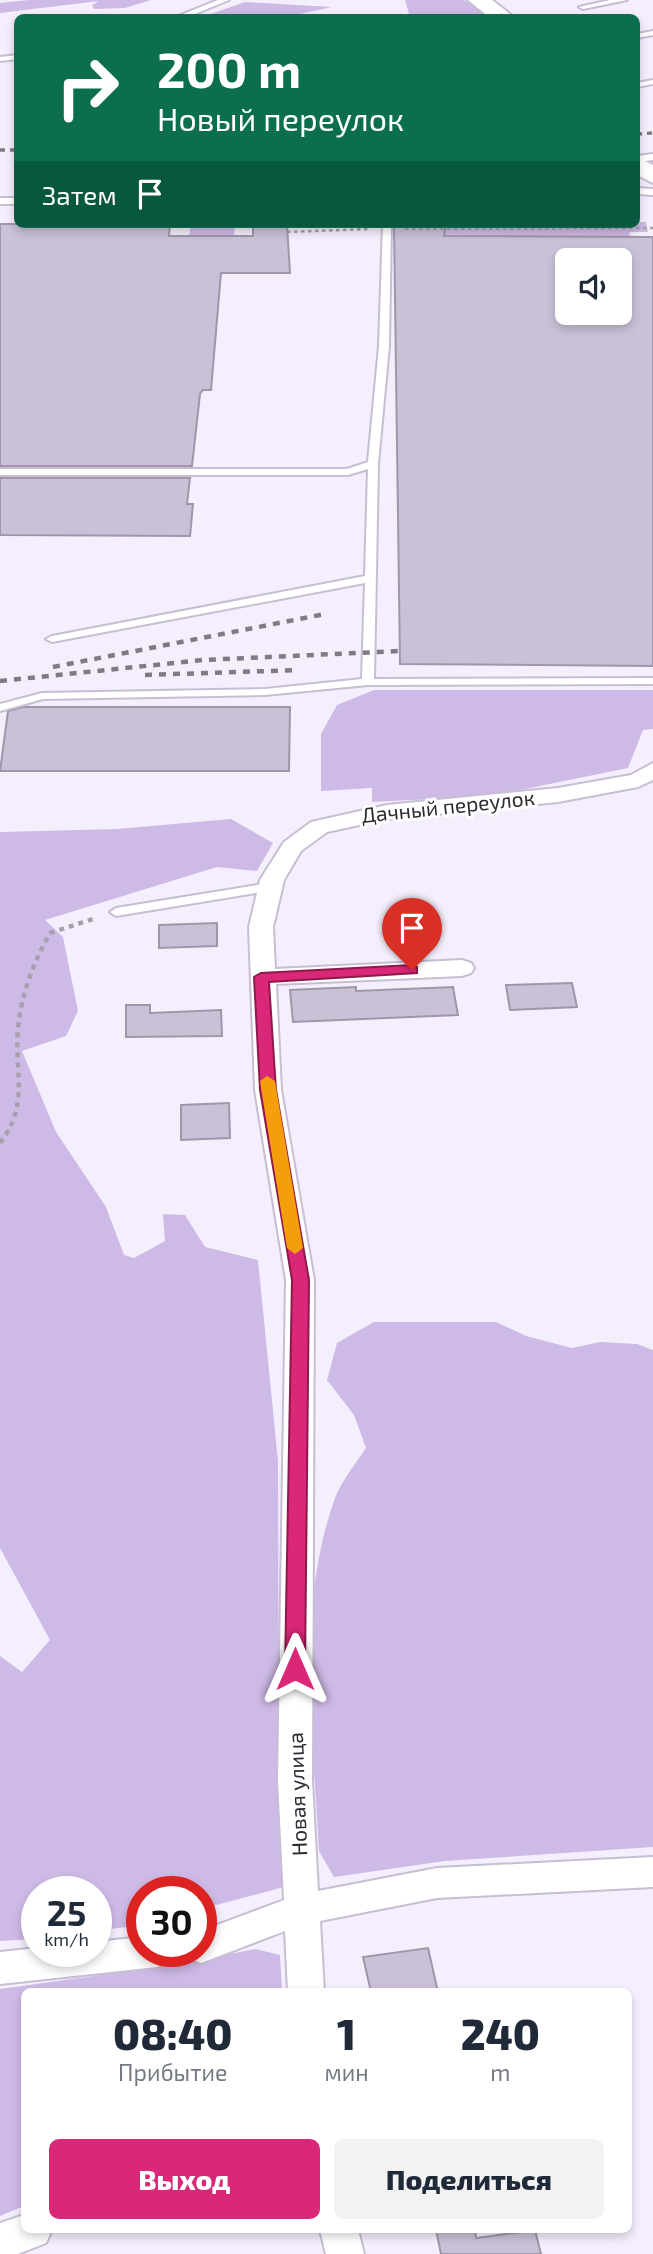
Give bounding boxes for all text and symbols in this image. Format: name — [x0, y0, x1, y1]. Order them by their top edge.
text: 200 m — [157, 39, 301, 98]
icon: right — [42, 42, 133, 133]
text: Новый переулок — [157, 99, 404, 137]
icon: arrive — [131, 175, 169, 213]
text: Затем — [42, 179, 117, 210]
map controls — [555, 248, 632, 325]
button: sound — [555, 248, 632, 325]
street label: Дачный переулок — [360, 784, 536, 828]
pin — [382, 898, 442, 970]
icon: arrive — [393, 909, 431, 947]
position arrow — [258, 1632, 332, 1706]
street label: Новая улица — [282, 1732, 312, 1856]
speed limit sign: 30 — [126, 1876, 217, 1967]
text: 25 — [47, 1891, 86, 1933]
text: km/h — [44, 1928, 89, 1950]
text: 08:40 — [113, 2008, 232, 2058]
text: 1 — [337, 2008, 356, 2058]
text: 240 — [461, 2008, 540, 2058]
text: Прибытие — [118, 2058, 227, 2086]
text: мин — [324, 2058, 369, 2086]
text: m — [490, 2058, 510, 2086]
button: Выход — [49, 2139, 320, 2219]
button: Поделиться — [334, 2139, 604, 2219]

